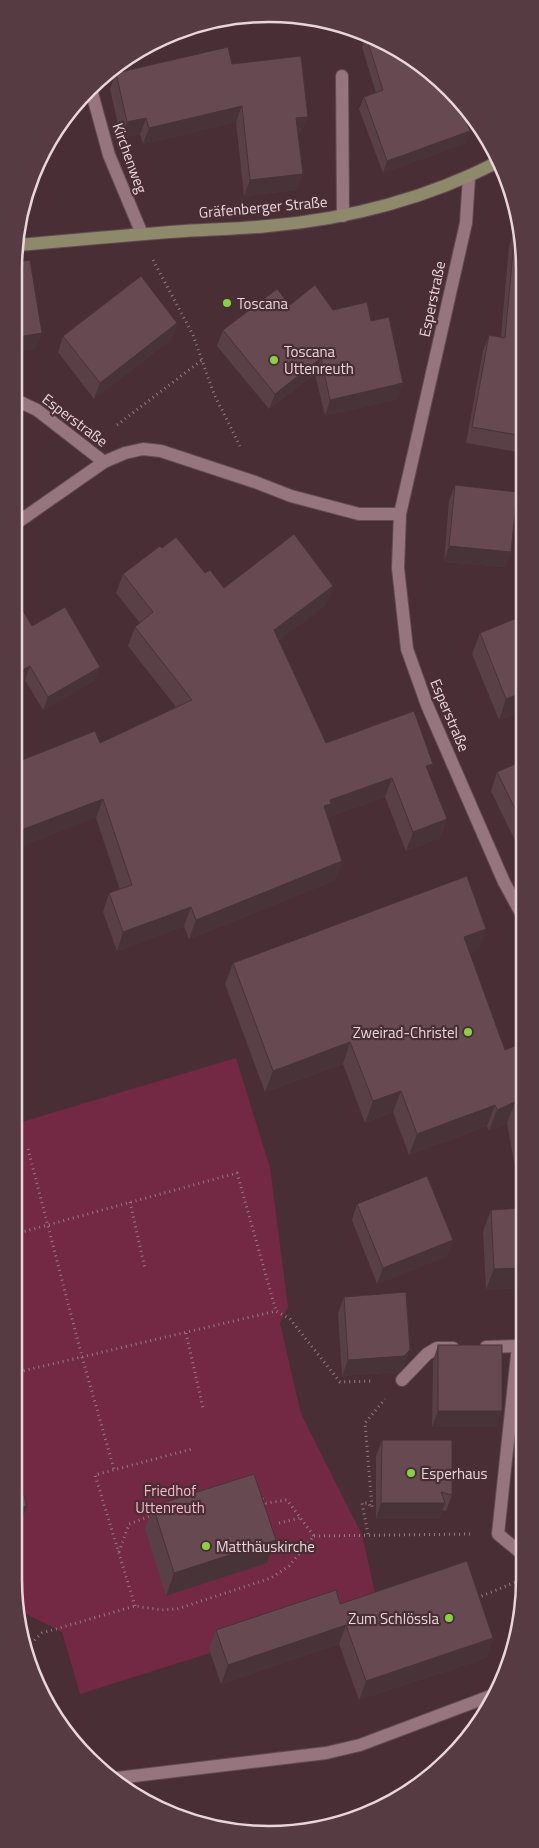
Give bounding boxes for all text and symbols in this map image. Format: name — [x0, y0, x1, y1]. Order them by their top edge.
street label: Kirchenweg — [107, 119, 153, 197]
street label: Gräfenberger Straße — [198, 190, 328, 224]
street label: Esperstraße — [413, 259, 451, 339]
place label: Toscana — [237, 292, 289, 315]
marker: Toscana — [221, 297, 233, 309]
place label: Toscana Uttenreuth — [284, 340, 354, 380]
marker: Toscana Uttenreuth — [268, 354, 280, 366]
street label: Esperstraße — [37, 388, 113, 452]
street label: Esperstraße — [424, 675, 476, 755]
place label: Zweirad-Christel — [353, 1021, 458, 1044]
marker: Zweirad-Christel — [462, 1026, 474, 1038]
place label: Esperhaus — [421, 1462, 487, 1485]
marker: Esperhaus — [405, 1467, 417, 1479]
park label: Friedhof Uttenreuth — [135, 1479, 205, 1519]
place label: Matthäuskirche — [216, 1535, 315, 1558]
marker: Matthäuskirche — [200, 1540, 212, 1552]
place label: Zum Schlössla — [348, 1607, 439, 1630]
marker: Zum Schlössla — [443, 1612, 455, 1624]

